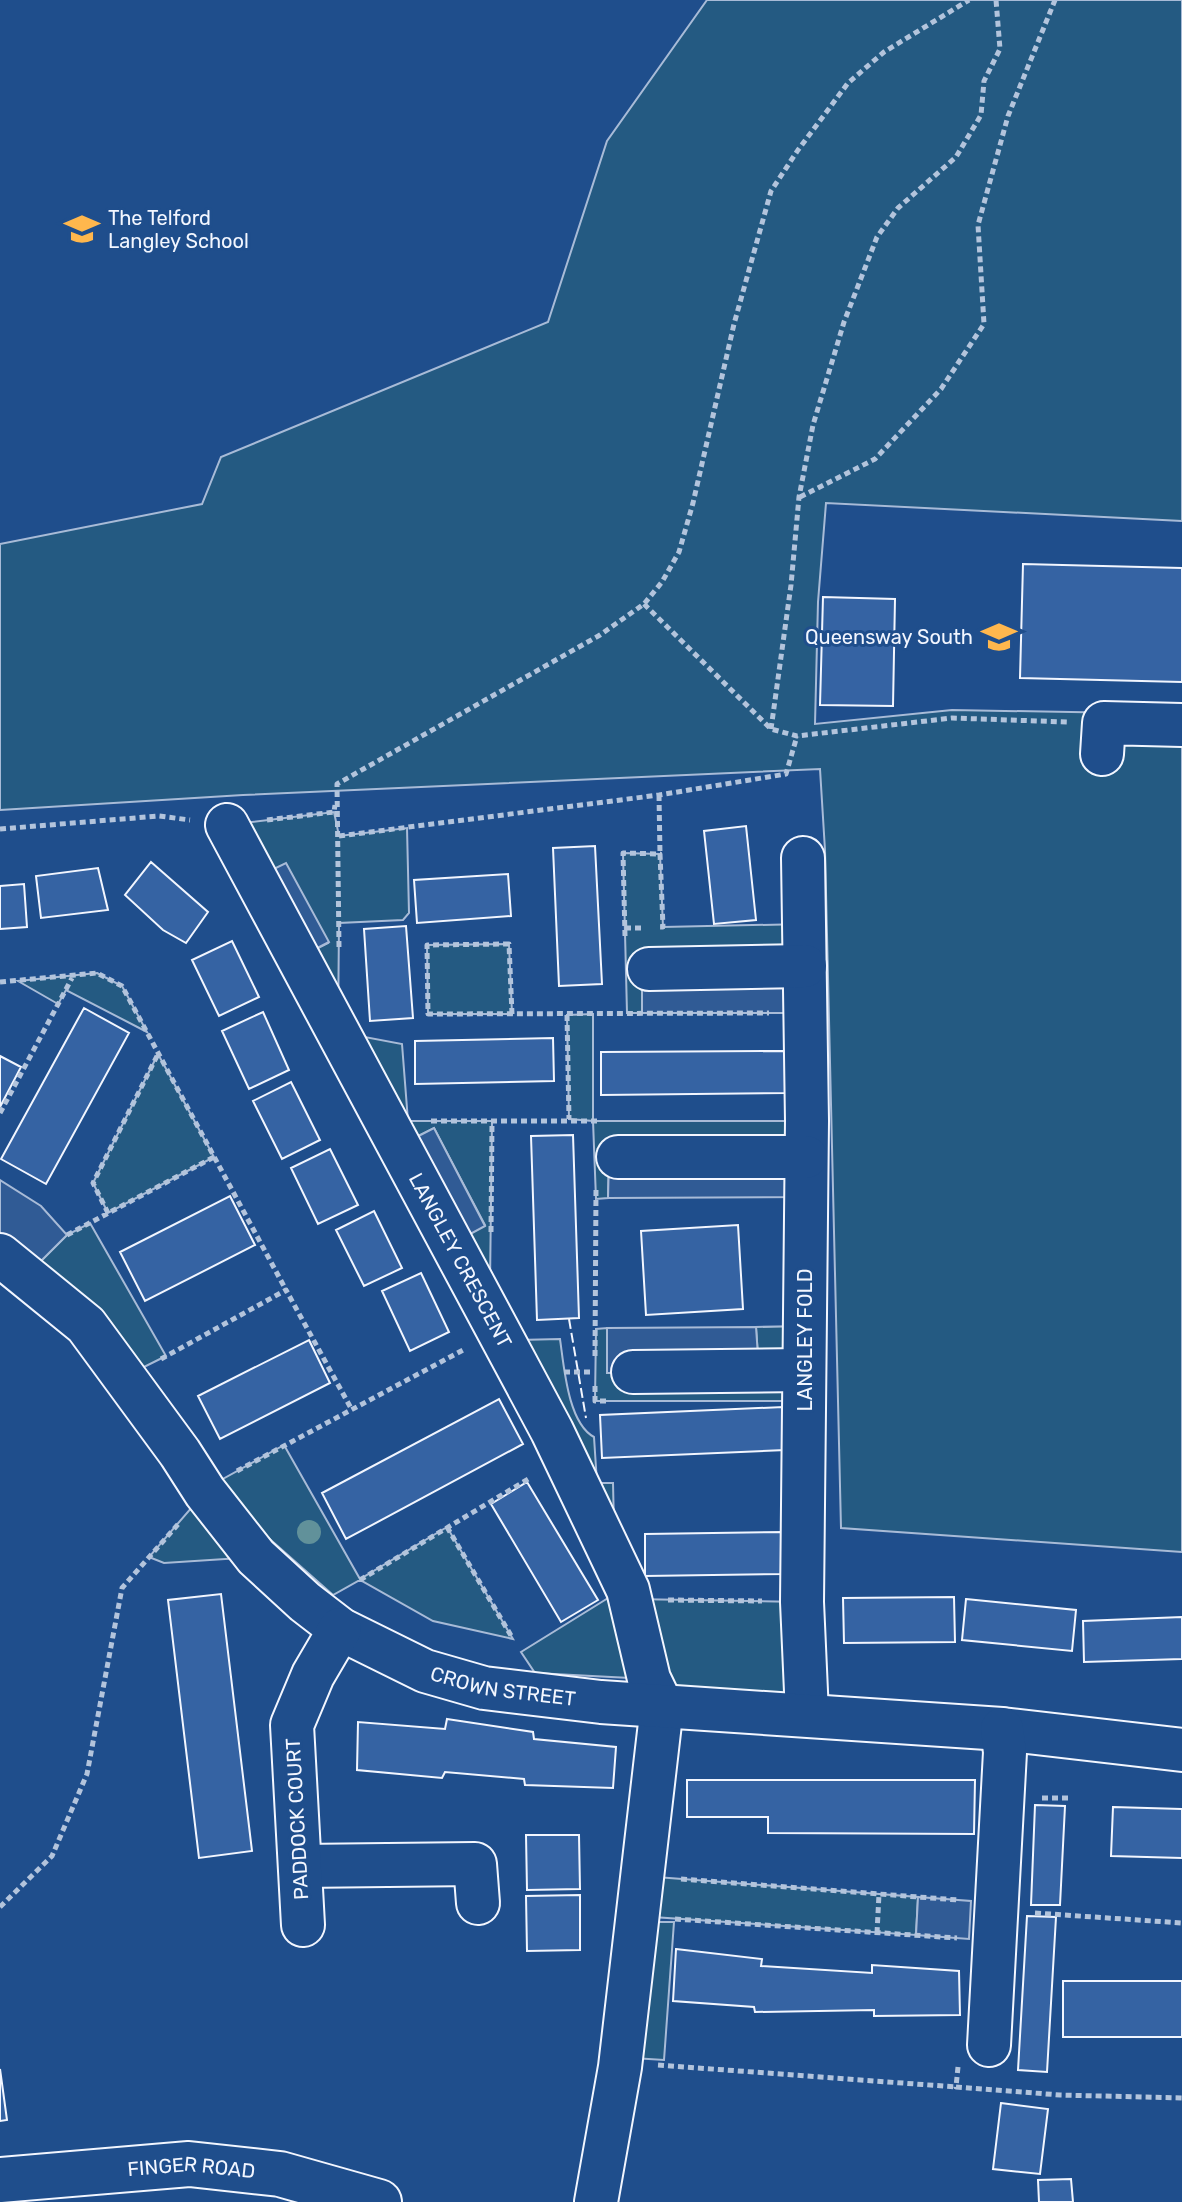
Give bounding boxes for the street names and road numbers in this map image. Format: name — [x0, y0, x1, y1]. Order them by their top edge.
street label: LANGLEY CRESCENT — [404, 1169, 517, 1352]
street label: LANGLEY FOLD — [793, 1269, 817, 1411]
street label: CROWN STREET — [428, 1661, 577, 1711]
street label: PADDOCK COURT — [281, 1737, 313, 1901]
street label: FINGER ROAD — [126, 2152, 256, 2183]

